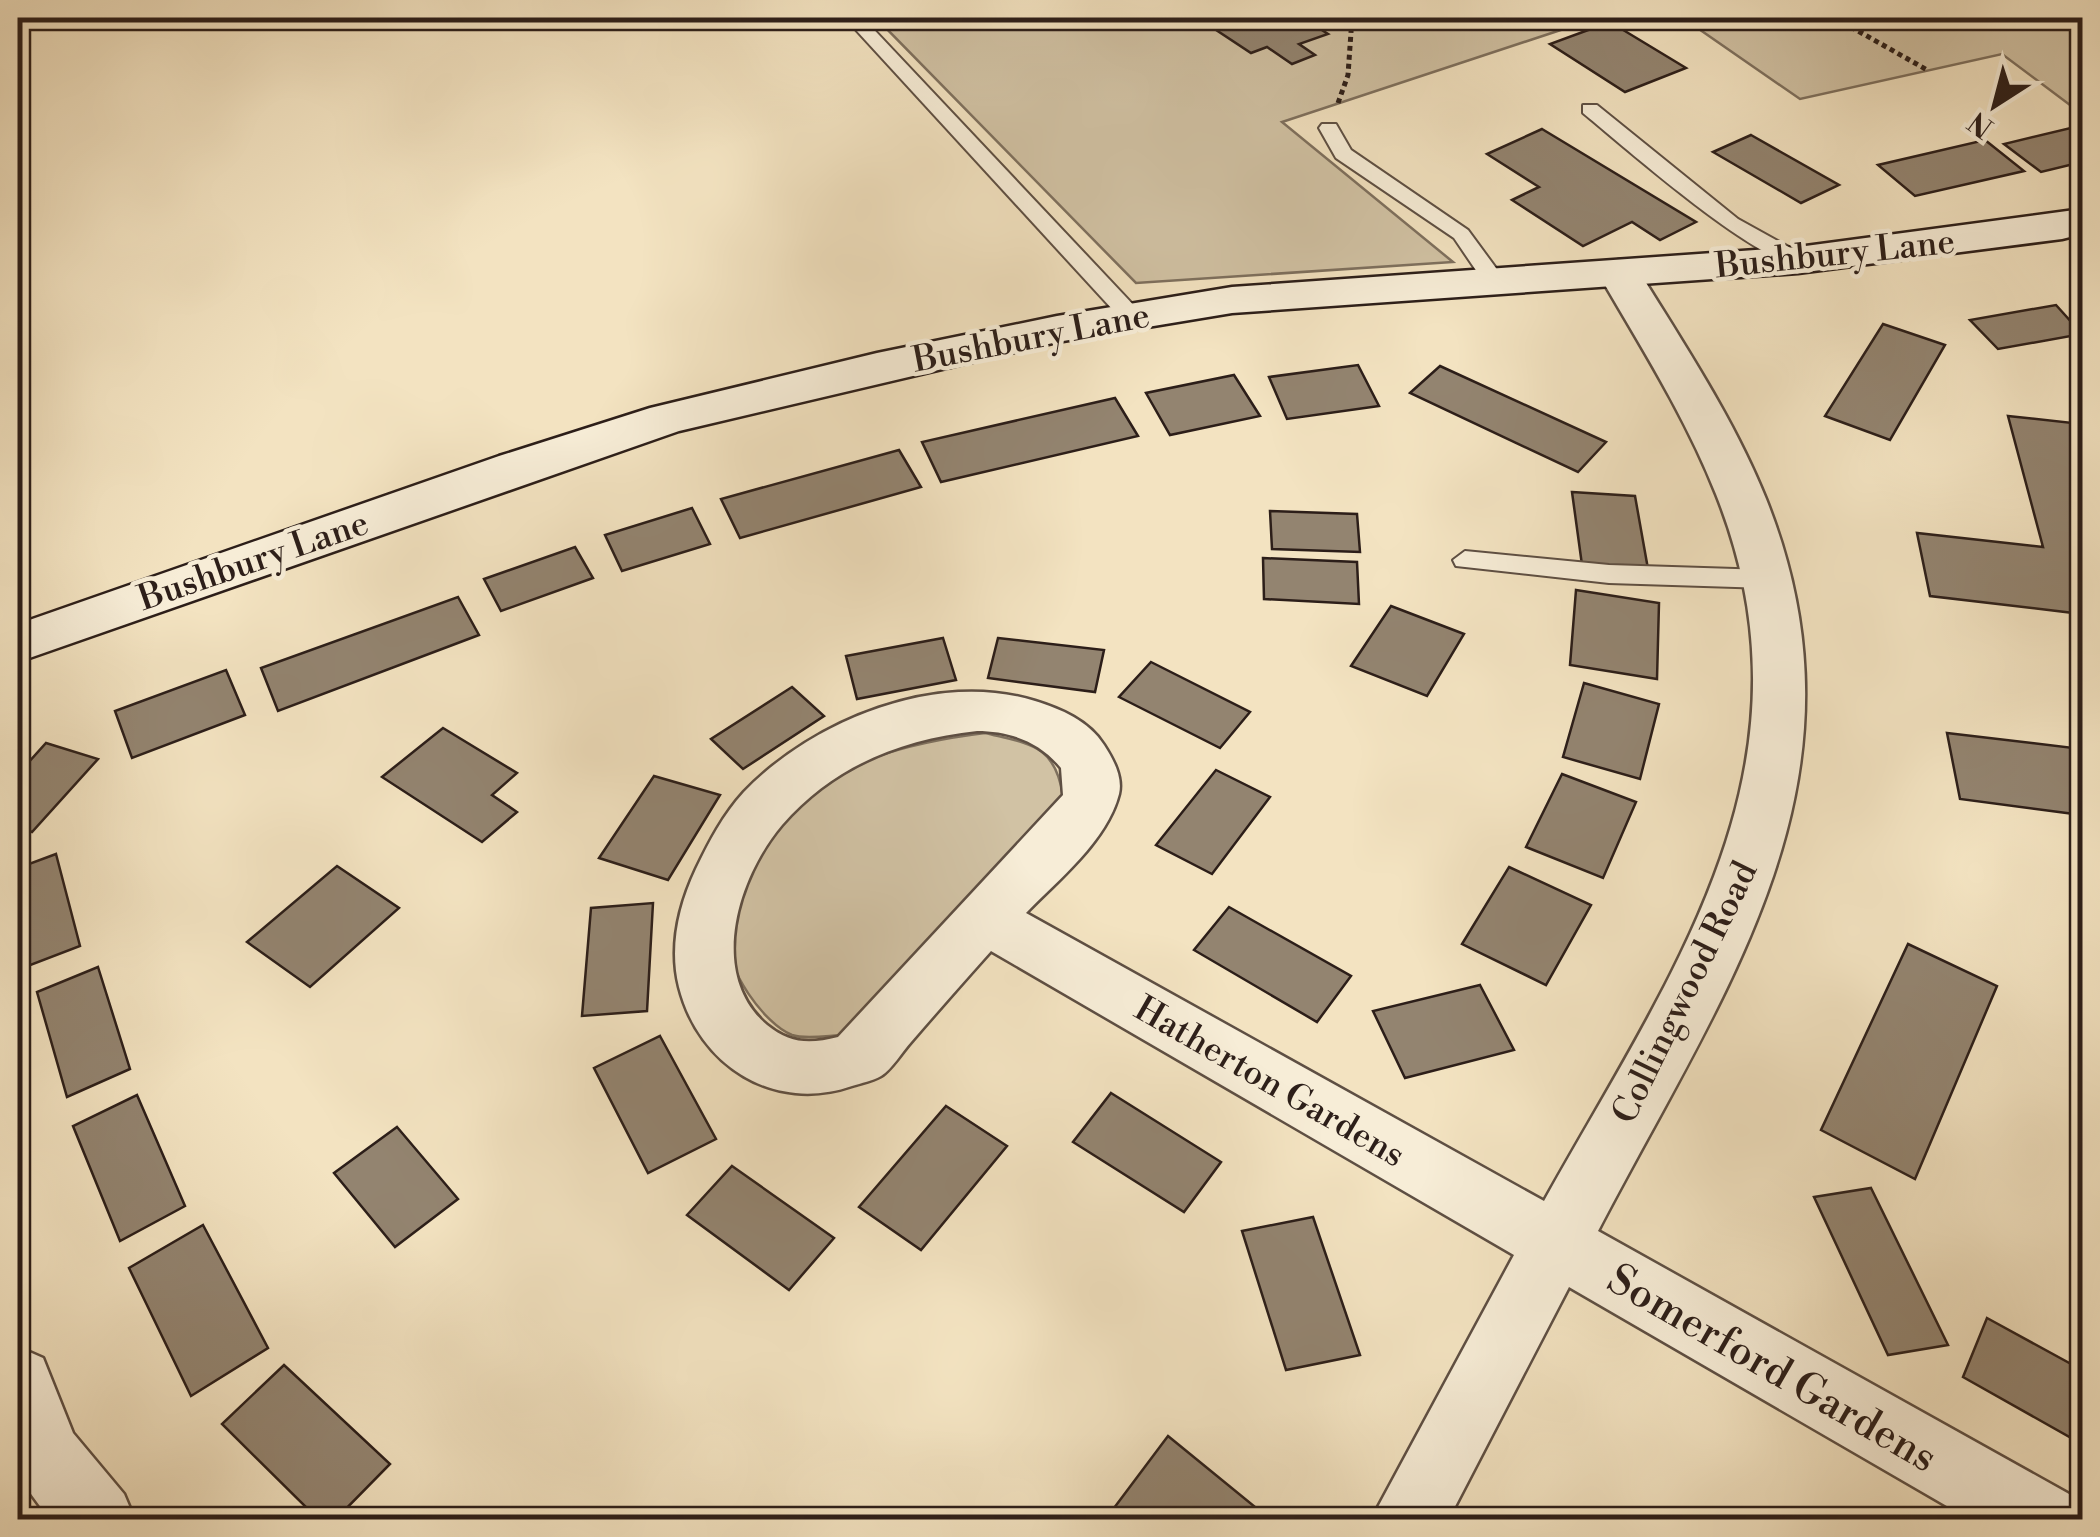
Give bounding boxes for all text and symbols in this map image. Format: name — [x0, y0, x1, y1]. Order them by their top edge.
north arrow — [1945, 55, 2045, 155]
text: N — [1962, 103, 2000, 145]
street label: Bushbury Lane — [1712, 221, 1957, 289]
street label: Bushbury Lane — [908, 294, 1154, 383]
street label: Bushbury Lane — [132, 502, 374, 621]
street label: Collingwood Road — [1603, 854, 1767, 1131]
street label: Hatherton Gardens — [1126, 987, 1412, 1177]
street label: Somerford Gardens — [1598, 1253, 1946, 1485]

